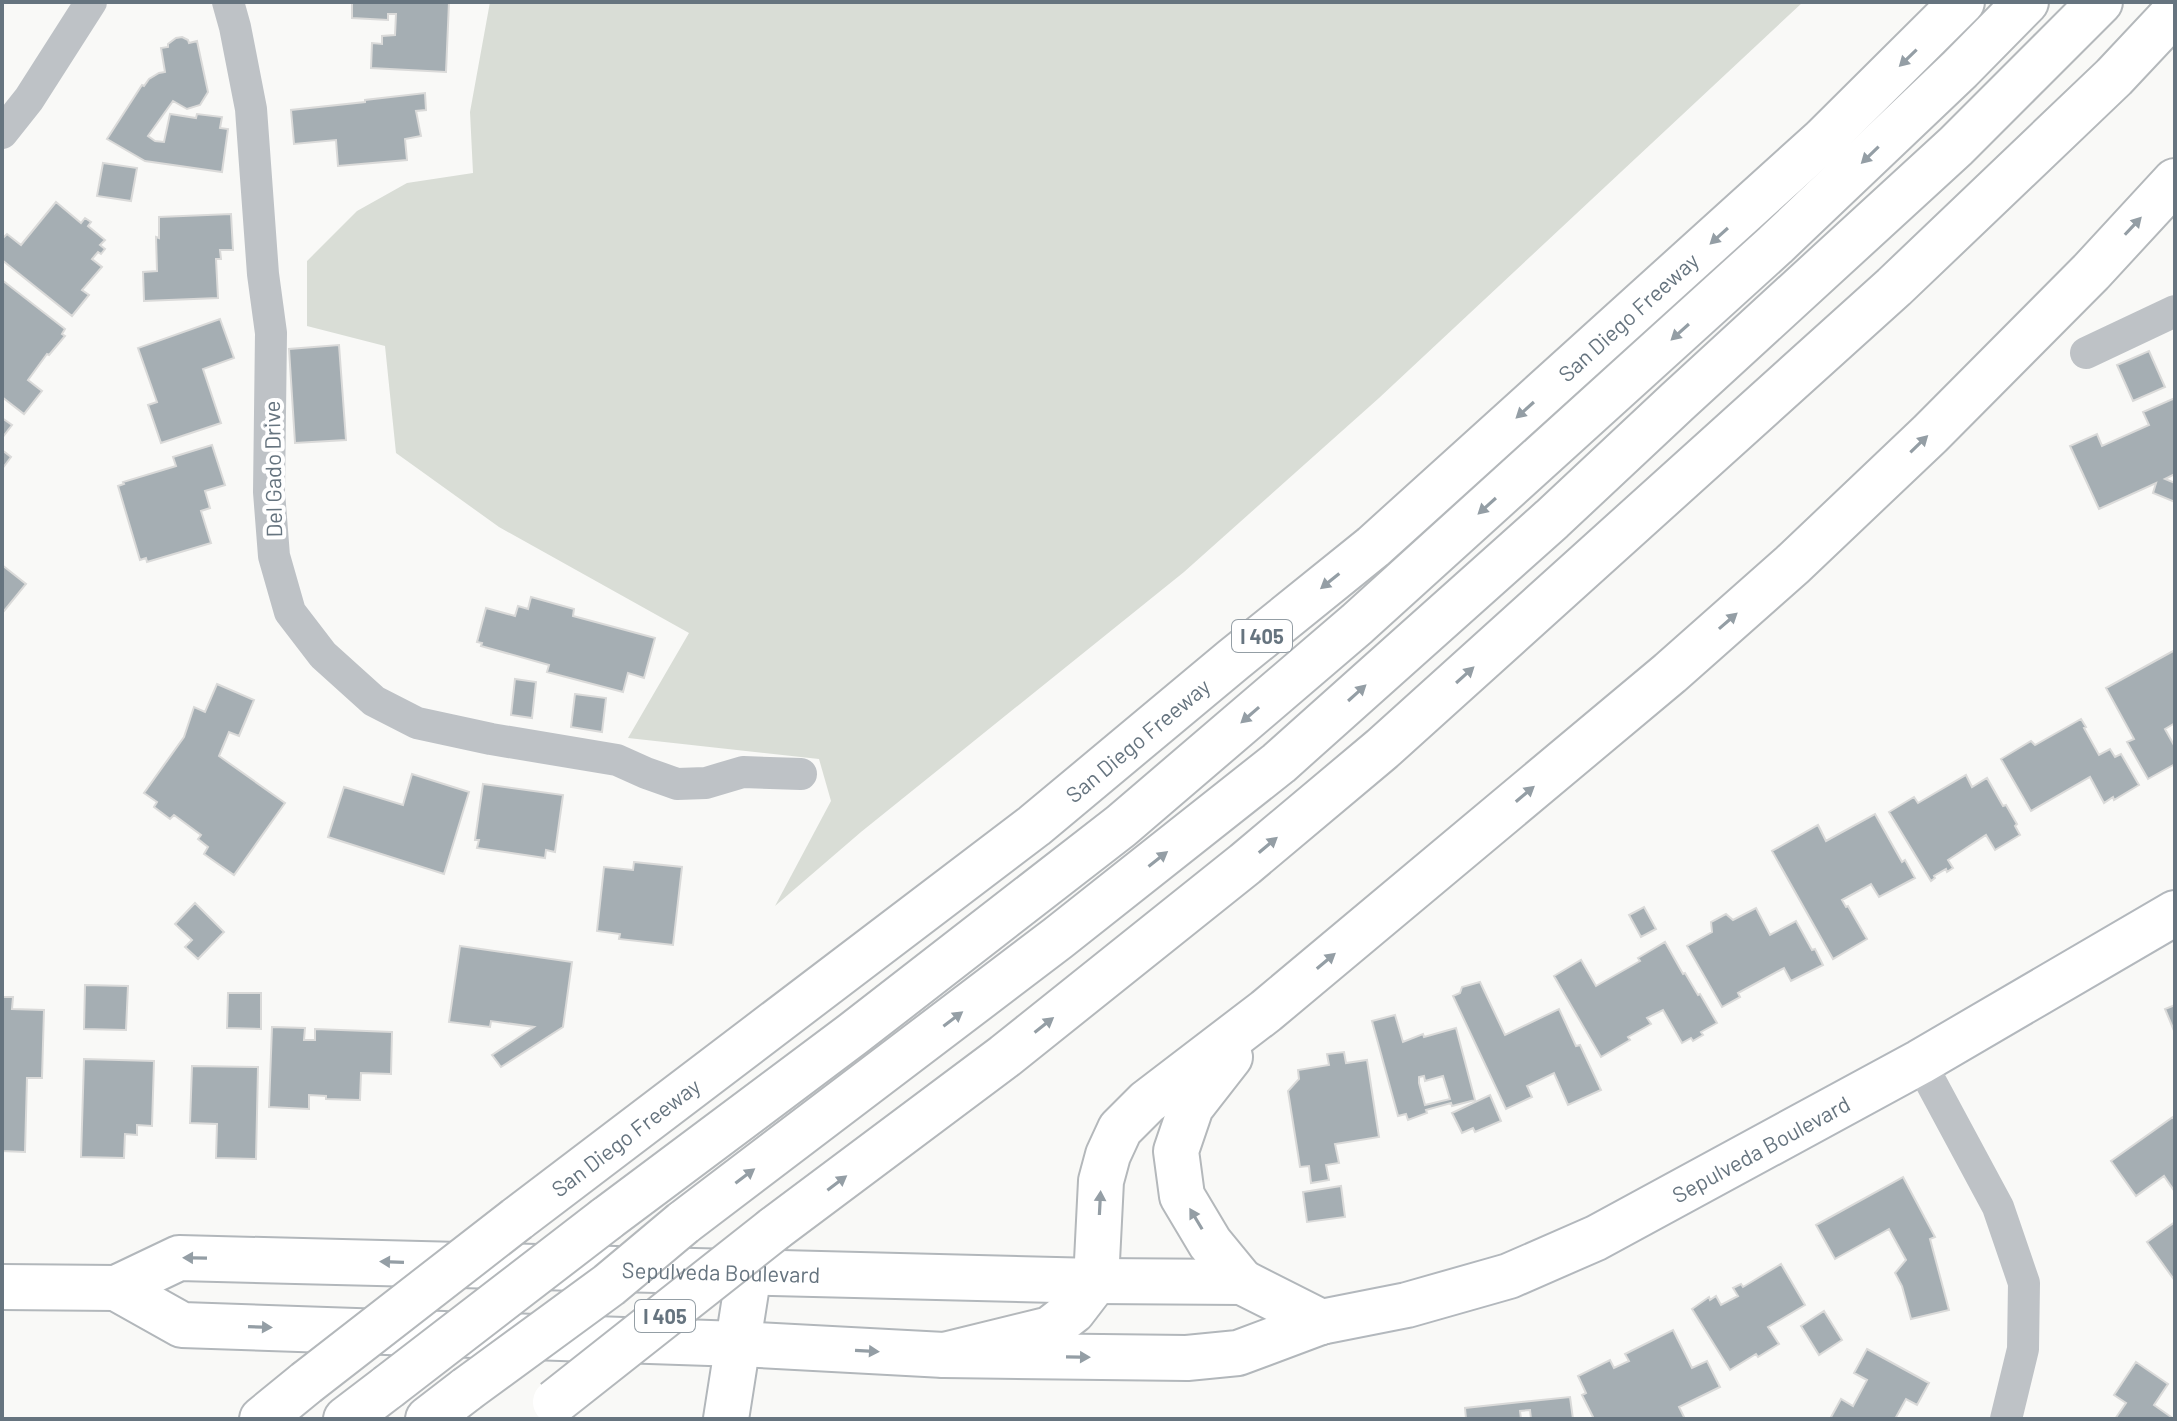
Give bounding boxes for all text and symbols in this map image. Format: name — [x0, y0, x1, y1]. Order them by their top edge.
one-way arrow — [1899, 48, 1918, 66]
one-way arrow — [1861, 145, 1880, 163]
one-way arrow — [2124, 217, 2142, 236]
one-way arrow — [1709, 227, 1728, 245]
street label: San Diego Freeway — [1552, 247, 1703, 386]
one-way arrow — [1670, 322, 1689, 340]
street label: Del Gado Drive — [258, 400, 286, 538]
one-way arrow — [1516, 400, 1535, 418]
one-way arrow — [1909, 436, 1928, 454]
one-way arrow — [1478, 497, 1497, 515]
one-way arrow — [1320, 572, 1340, 589]
one-way arrow — [1719, 613, 1738, 631]
road number: I 405 — [1232, 620, 1292, 652]
one-way arrow — [1456, 666, 1475, 684]
street label: San Diego Freeway — [1060, 672, 1215, 807]
one-way arrow — [1348, 684, 1367, 702]
one-way arrow — [1240, 706, 1260, 724]
one-way arrow — [1515, 786, 1535, 803]
one-way arrow — [1258, 837, 1278, 854]
one-way arrow — [1148, 852, 1168, 868]
one-way arrow — [1316, 953, 1336, 970]
one-way arrow — [942, 1011, 963, 1027]
one-way arrow — [1034, 1017, 1054, 1034]
street label: San Diego Freeway — [546, 1072, 705, 1201]
street label: Sepulveda Boulevard — [1667, 1090, 1854, 1207]
one-way arrow — [735, 1168, 756, 1184]
one-way arrow — [827, 1175, 847, 1191]
one-way arrow — [1093, 1190, 1106, 1216]
one-way arrow — [1189, 1208, 1203, 1230]
one-way arrow — [182, 1252, 207, 1264]
one-way arrow — [379, 1256, 404, 1269]
street label: Sepulveda Boulevard — [621, 1256, 821, 1287]
road number: I 405 — [635, 1300, 695, 1332]
one-way arrow — [248, 1321, 273, 1334]
one-way arrow — [855, 1345, 880, 1358]
one-way arrow — [1066, 1351, 1091, 1363]

